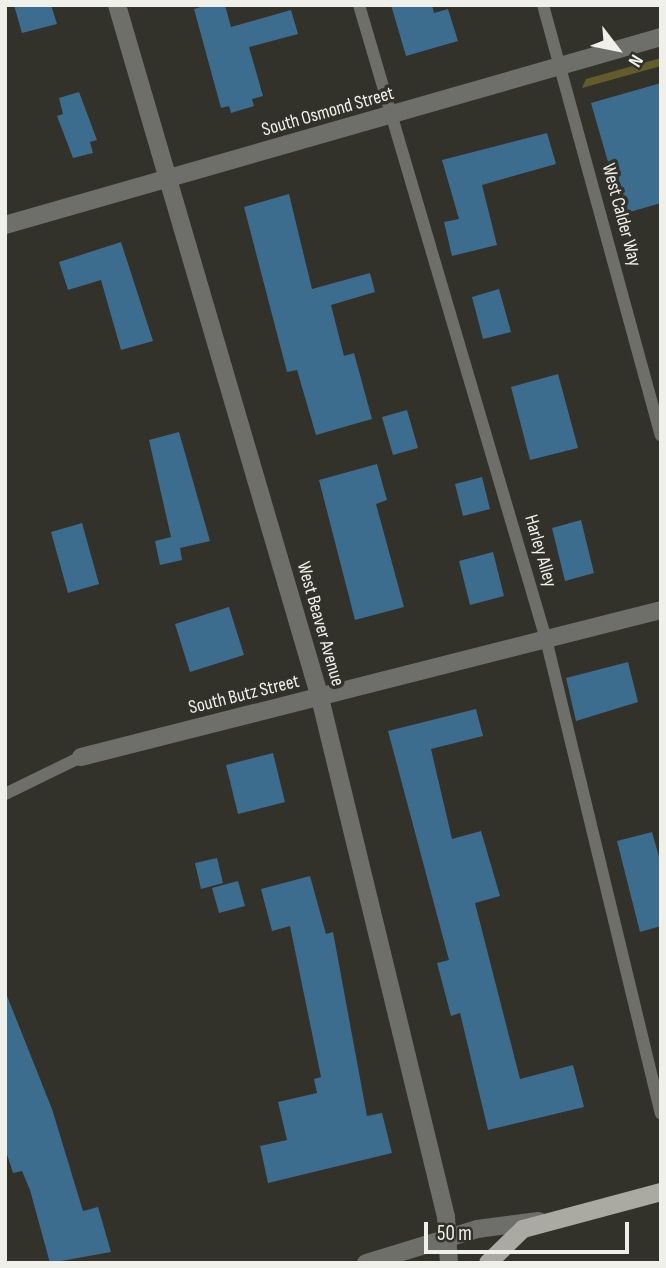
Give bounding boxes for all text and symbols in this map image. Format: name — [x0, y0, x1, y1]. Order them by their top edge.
north arrow — [582, 14, 652, 84]
text: N — [623, 50, 648, 71]
street label: South Osmond Street — [259, 82, 397, 142]
street label: West Calder Way — [596, 161, 646, 269]
street label: Harley Alley — [519, 512, 561, 590]
street label: West Beaver Avenue — [291, 559, 349, 689]
street label: South Butz Street — [186, 670, 302, 720]
scale bar — [428, 1208, 633, 1252]
text: 50 m — [437, 1221, 472, 1246]

